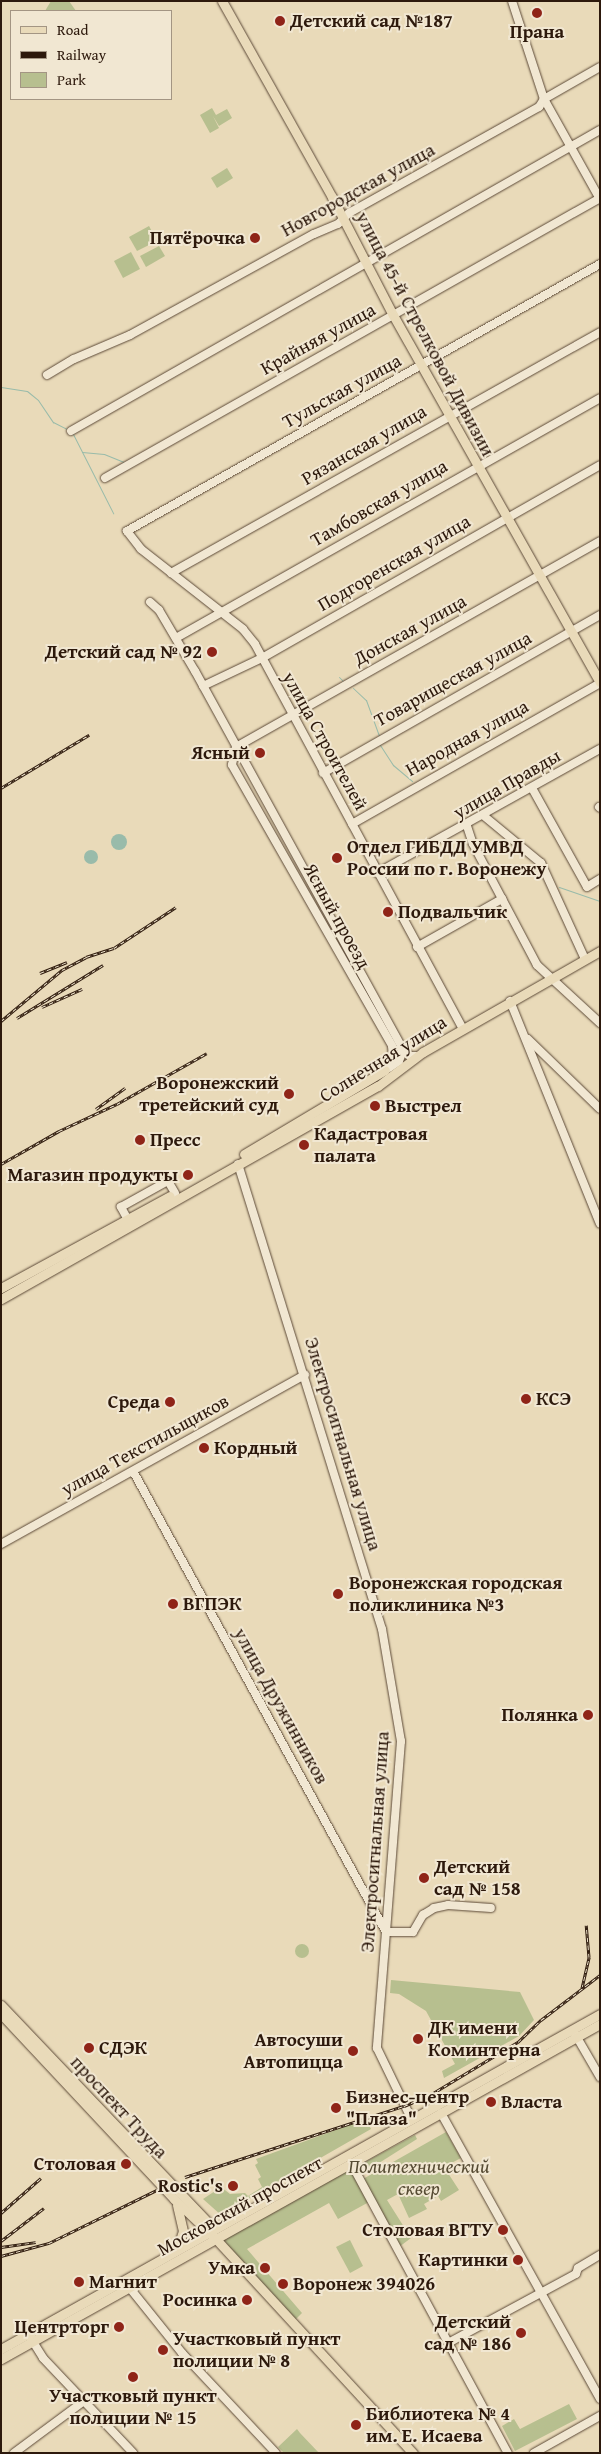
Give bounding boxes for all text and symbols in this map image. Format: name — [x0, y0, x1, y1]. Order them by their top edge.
marker: Прана — [531, 7, 543, 19]
legend — [10, 10, 172, 100]
place label: Детский сад №187 — [290, 10, 453, 32]
marker: Детский сад №187 — [274, 15, 286, 27]
text: Road — [57, 19, 88, 40]
place label: Прана — [510, 21, 564, 43]
text: Railway — [57, 44, 106, 65]
text: Park — [57, 69, 86, 90]
street label: Новгородская улица — [277, 138, 439, 242]
street label: улица 45-й Стрелковой Дивизии — [351, 208, 499, 460]
place label: Пятёрочка — [150, 227, 245, 249]
marker: Пятёрочка — [249, 232, 261, 244]
street label: Крайняя улица — [256, 298, 380, 380]
street label: Тульская улица — [279, 349, 405, 433]
street label: Рязанская улица — [297, 400, 431, 490]
street label: Тамбовская улица — [306, 455, 452, 551]
street label: Подгоренская улица — [314, 510, 474, 616]
street label: Донская улица — [350, 590, 470, 670]
street label: Товарищеская улица — [370, 626, 536, 732]
place label: Детский сад № 92 — [45, 641, 202, 663]
marker: Детский сад № 92 — [206, 646, 218, 658]
street label: улица Строителей — [277, 668, 373, 814]
street label: Народная улица — [402, 695, 532, 781]
place label: Ясный — [191, 742, 250, 764]
street label: улица Правды — [449, 744, 565, 824]
marker: Ясный — [254, 747, 266, 759]
place label: Отдел ГИБДД УМВД России по г. Воронежу — [347, 836, 546, 880]
marker: Отдел ГИБДД УМВД России по г. Воронежу — [331, 852, 343, 864]
street label: Ясный проезд — [299, 859, 375, 973]
place label: Подвальчик — [398, 901, 507, 923]
marker: Подвальчик — [382, 906, 394, 918]
street label: Солнечная улица — [315, 1011, 451, 1107]
place label: Воронежский третейский суд — [139, 1072, 279, 1116]
marker: Воронежский третейский суд — [283, 1088, 295, 1100]
place label: Выстрел — [385, 1095, 462, 1117]
marker: Выстрел — [369, 1100, 381, 1112]
place label: Кадастровая палата — [314, 1123, 428, 1167]
place label: Пресс — [150, 1129, 200, 1151]
marker: Пресс — [134, 1134, 146, 1146]
marker: Кадастровая палата — [298, 1139, 310, 1151]
place label: Магазин продукты — [8, 1164, 178, 1186]
marker: Магазин продукты — [182, 1169, 194, 1181]
street label: Электросигнальная улица — [300, 1335, 386, 1553]
place label: КСЭ — [536, 1388, 571, 1410]
street label: улица Текстильщиков — [57, 1389, 233, 1501]
place label: Среда — [108, 1391, 160, 1413]
marker: КСЭ — [520, 1393, 532, 1405]
marker: Среда — [164, 1396, 176, 1408]
place label: Кордный — [214, 1437, 298, 1459]
marker: Кордный — [198, 1442, 210, 1454]
place label: Воронежская городская поликлиника №3 — [349, 1572, 562, 1616]
marker: Воронежская городская поликлиника №3 — [331, 1587, 345, 1601]
place label: ВГПЭК — [183, 1593, 242, 1615]
marker: ВГПЭК — [167, 1598, 179, 1610]
street label: улица Дружинников — [229, 1624, 333, 1788]
place label: Полянка — [501, 1704, 578, 1726]
marker: Полянка — [582, 1709, 594, 1721]
street label: Электросигнальная улица — [356, 1731, 394, 1953]
place label: Детский сад № 158 — [434, 1856, 521, 1900]
marker: Детский сад № 158 — [418, 1872, 430, 1884]
place label: ДК имени Коминтерна — [428, 2017, 540, 2061]
place label: Автосуши Автопицца — [244, 2029, 343, 2073]
marker: ДК имени Коминтерна — [412, 2033, 424, 2045]
place label: СДЭК — [99, 2037, 147, 2059]
marker: СДЭК — [83, 2042, 95, 2054]
marker: Автосуши Автопицца — [347, 2045, 359, 2057]
street label: проспект Труда — [66, 2051, 172, 2163]
place label: Бизнес-центр "Плаза" — [346, 2086, 469, 2130]
place label: Власта — [501, 2091, 562, 2113]
marker: Власта — [485, 2096, 497, 2108]
marker: Бизнес-центр "Плаза" — [330, 2102, 342, 2114]
street label: Московский проспект — [154, 2151, 326, 2261]
place label: Столовая — [34, 2153, 116, 2175]
park label: Политехнический сквер — [348, 2156, 490, 2200]
marker: Столовая — [120, 2158, 132, 2170]
place label: Rostic's — [158, 2175, 223, 2197]
marker: Rostic's — [227, 2180, 239, 2192]
place label: Столовая ВГТУ — [362, 2219, 493, 2241]
marker: Столовая ВГТУ — [497, 2224, 509, 2236]
place label: Картинки — [418, 2249, 508, 2271]
marker: Картинки — [512, 2254, 524, 2266]
place label: Умка — [208, 2257, 255, 2279]
marker: Умка — [259, 2262, 271, 2274]
place label: Магнит — [89, 2271, 157, 2293]
place label: Воронеж 394026 — [293, 2273, 435, 2295]
marker: Магнит — [73, 2276, 85, 2288]
marker: Воронеж 394026 — [277, 2278, 289, 2290]
place label: Росинка — [163, 2289, 237, 2311]
marker: Росинка — [241, 2294, 253, 2306]
place label: Детский сад № 186 — [424, 2311, 511, 2355]
place label: Центрторг — [14, 2316, 109, 2338]
marker: Центрторг — [113, 2321, 125, 2333]
marker: Детский сад № 186 — [515, 2327, 527, 2339]
place label: Участковый пункт полиции № 8 — [173, 2328, 340, 2372]
marker: Участковый пункт полиции № 8 — [157, 2344, 169, 2356]
marker: Участковый пункт полиции № 15 — [127, 2371, 139, 2383]
place label: Участковый пункт полиции № 15 — [49, 2385, 217, 2429]
place label: Библиотека № 4 им. Е. Исаева — [366, 2403, 510, 2447]
marker: Библиотека № 4 им. Е. Исаева — [350, 2419, 362, 2431]

